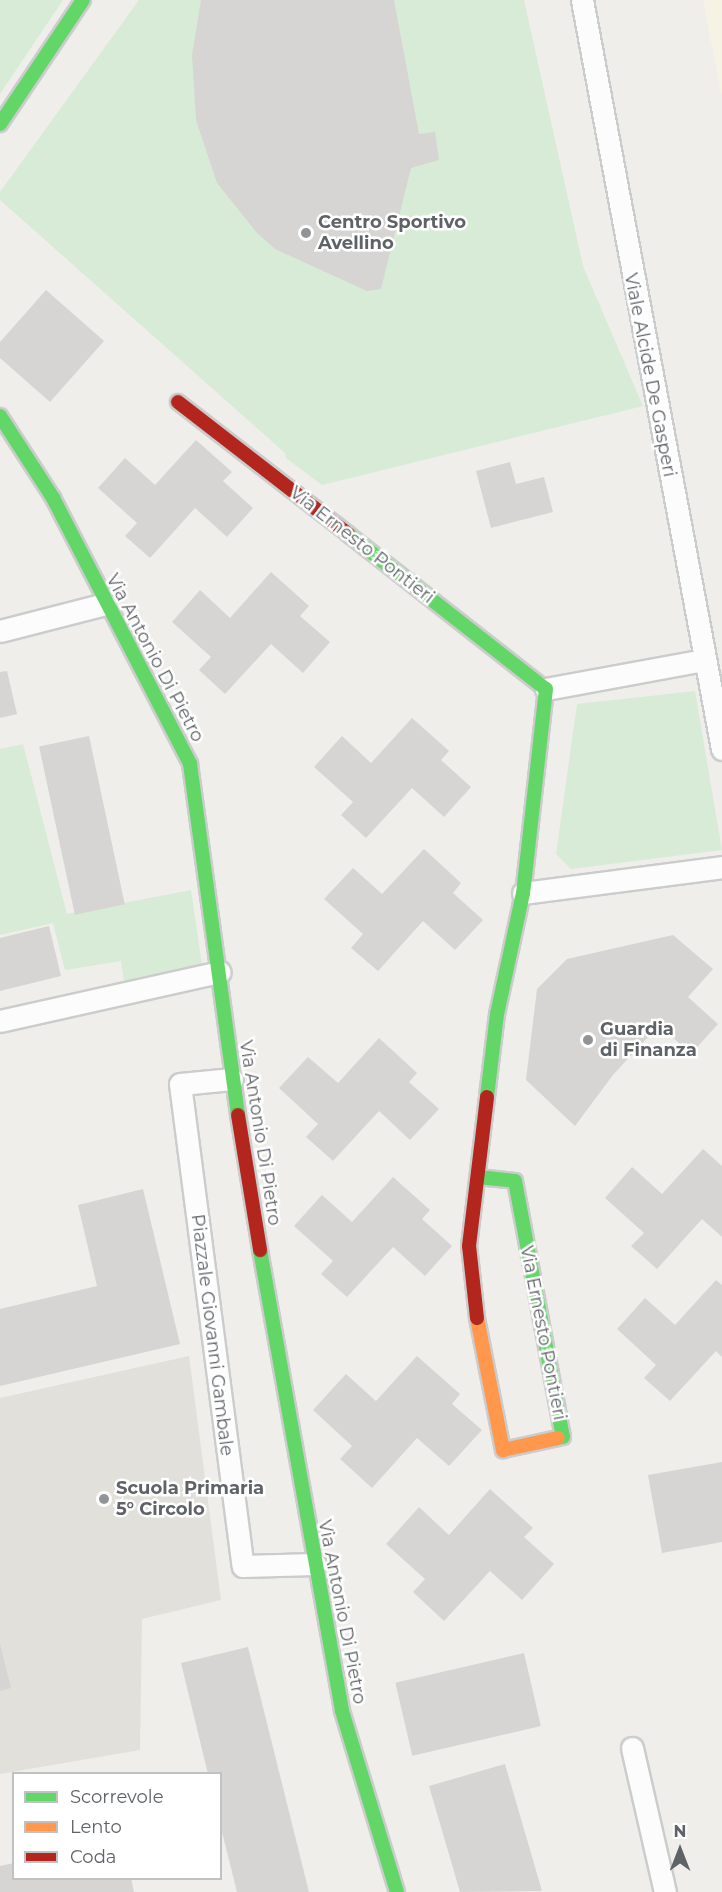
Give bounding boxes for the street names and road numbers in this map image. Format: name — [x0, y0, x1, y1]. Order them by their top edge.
street label: Viale Alcide De Gasperi — [620, 271, 680, 479]
street label: Via Ernesto Pontieri — [285, 482, 439, 608]
street label: Via Antonio Di Pietro — [101, 570, 209, 746]
street label: Via Antonio Di Pietro — [235, 1039, 285, 1227]
street label: Piazzale Giovanni Gambale — [186, 1213, 238, 1457]
street label: Via Ernesto Pontieri — [515, 1244, 571, 1422]
street label: Via Antonio Di Pietro — [314, 1518, 370, 1706]

